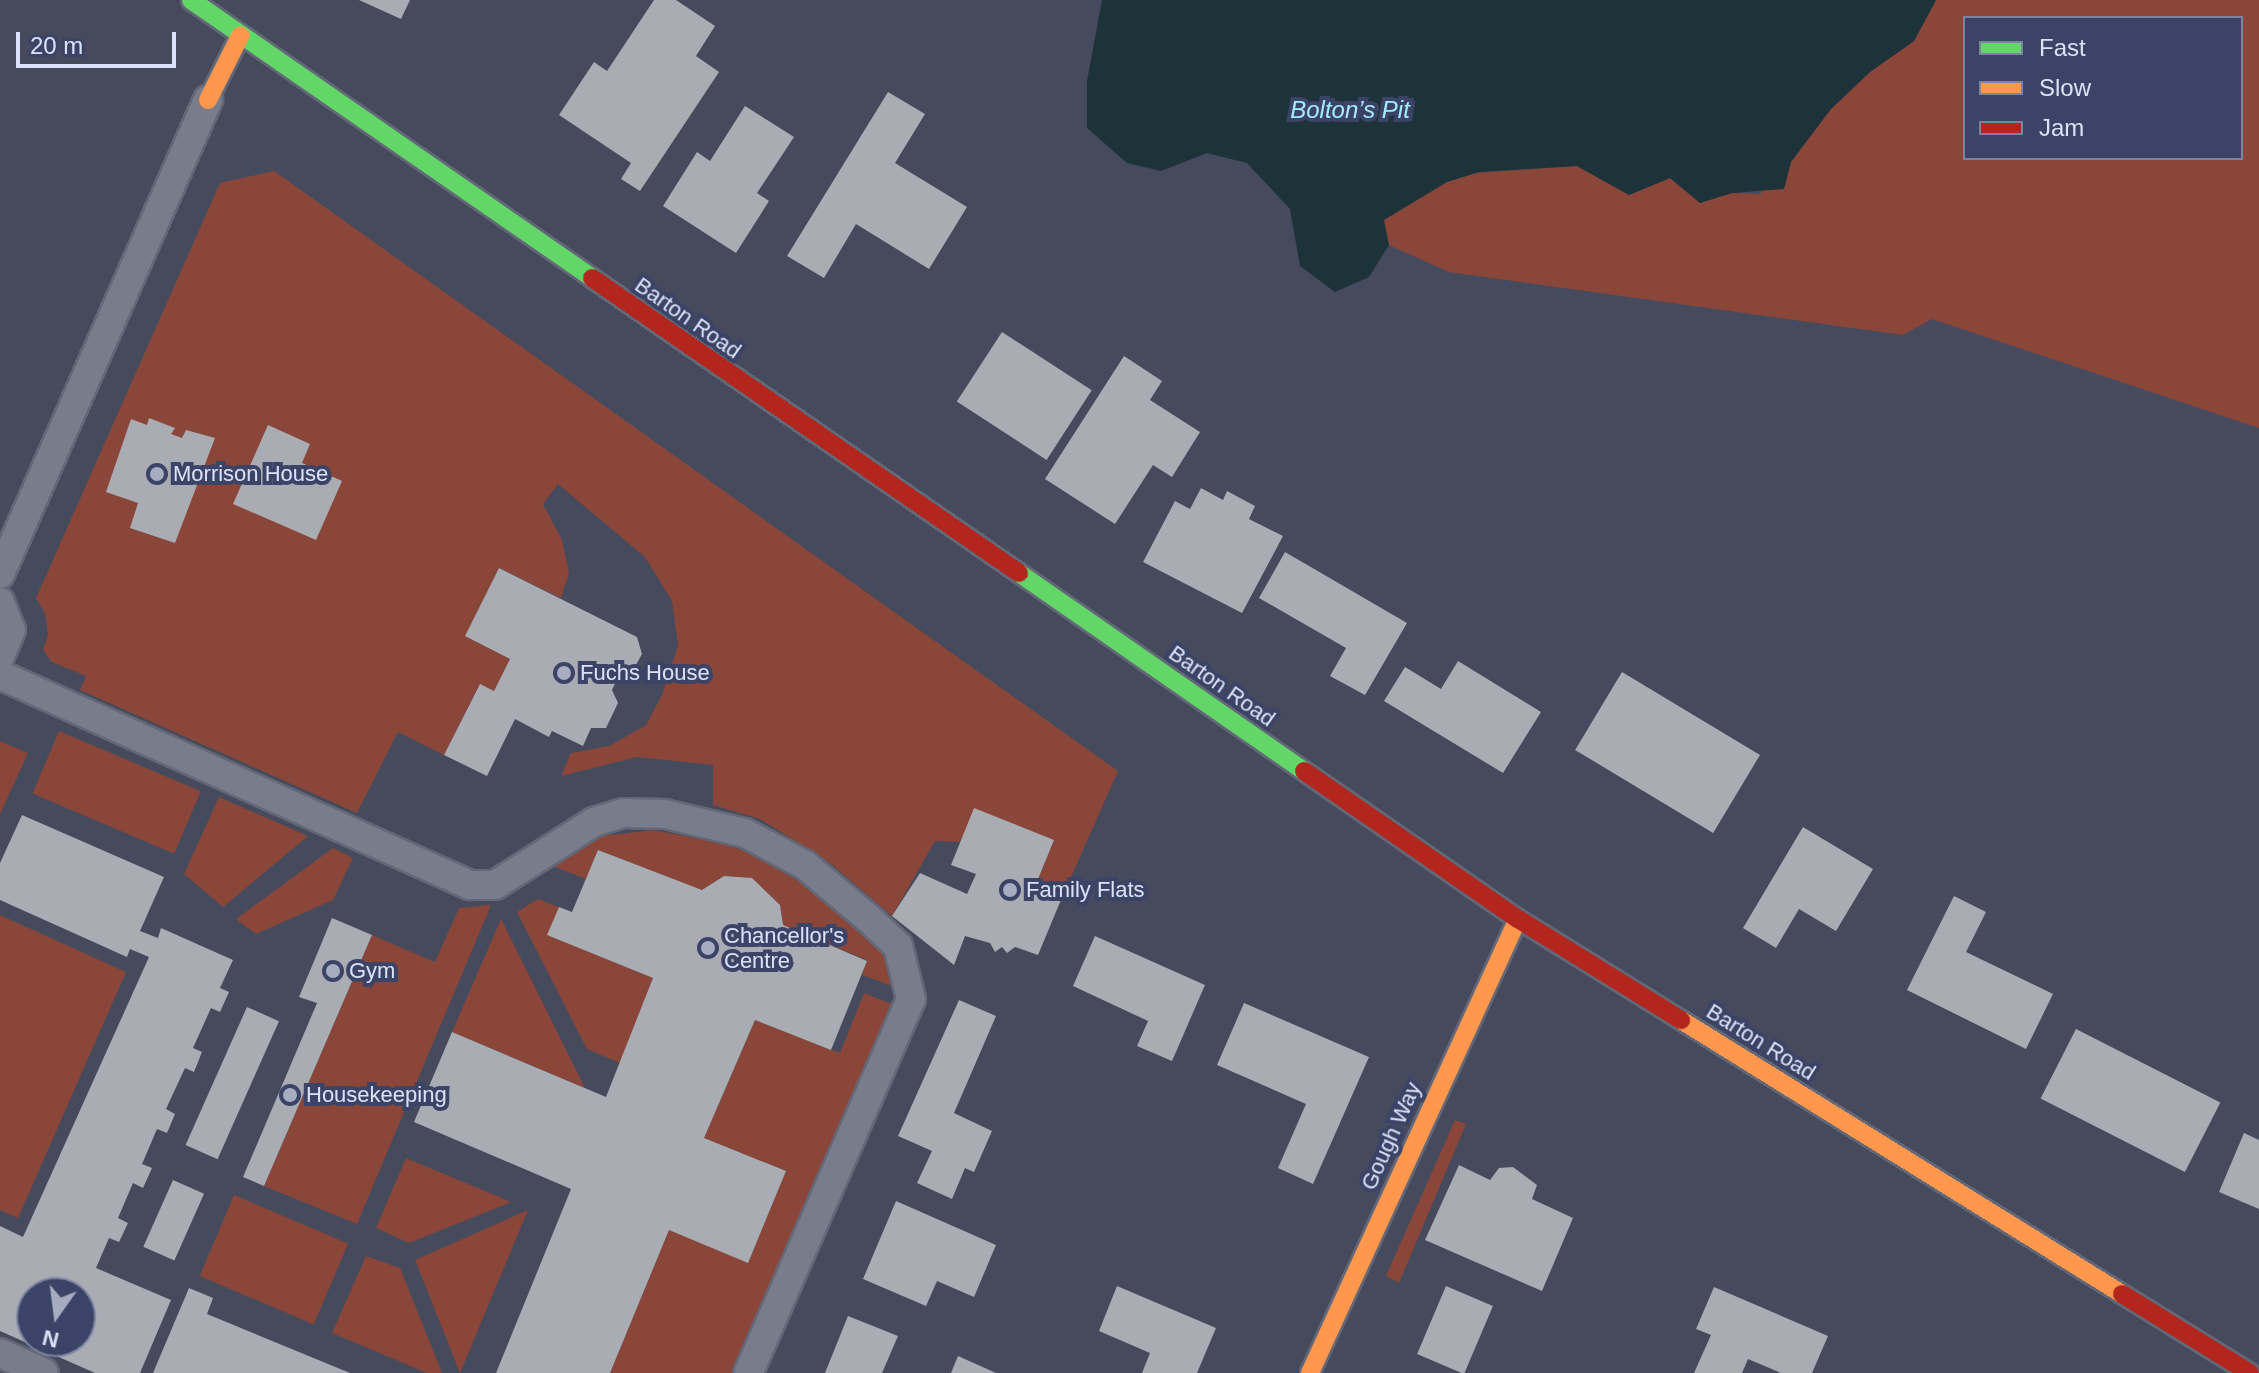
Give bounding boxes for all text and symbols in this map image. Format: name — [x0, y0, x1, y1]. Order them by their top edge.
scale bar — [20, 16, 180, 66]
legend — [1963, 16, 2243, 160]
text: 20 m — [30, 32, 83, 59]
text: Fast — [2039, 34, 2086, 61]
text: Slow — [2039, 74, 2091, 101]
water label: Bolton’s Pit — [1290, 96, 1410, 124]
text: Jam — [2039, 114, 2084, 141]
street label: Barton Road — [630, 272, 746, 364]
place label: Morrison House — [173, 461, 328, 487]
marker: Morrison House — [148, 465, 166, 483]
street label: Barton Road — [1164, 640, 1280, 732]
place label: Fuchs House — [580, 660, 710, 686]
marker: Fuchs House — [555, 664, 573, 682]
place label: Family Flats — [1026, 877, 1145, 903]
marker: Family Flats — [1001, 881, 1019, 899]
place label: Chancellor's Centre — [724, 922, 844, 974]
marker: Chancellor's Centre — [699, 939, 717, 957]
place label: Gym — [349, 958, 395, 984]
marker: Gym — [324, 962, 342, 980]
street label: Barton Road — [1702, 998, 1820, 1086]
street label: Gough Way — [1355, 1078, 1427, 1194]
place label: Housekeeping — [306, 1082, 447, 1108]
marker: Housekeeping — [281, 1086, 299, 1104]
north arrow — [16, 1277, 96, 1357]
text: N — [40, 1325, 61, 1353]

